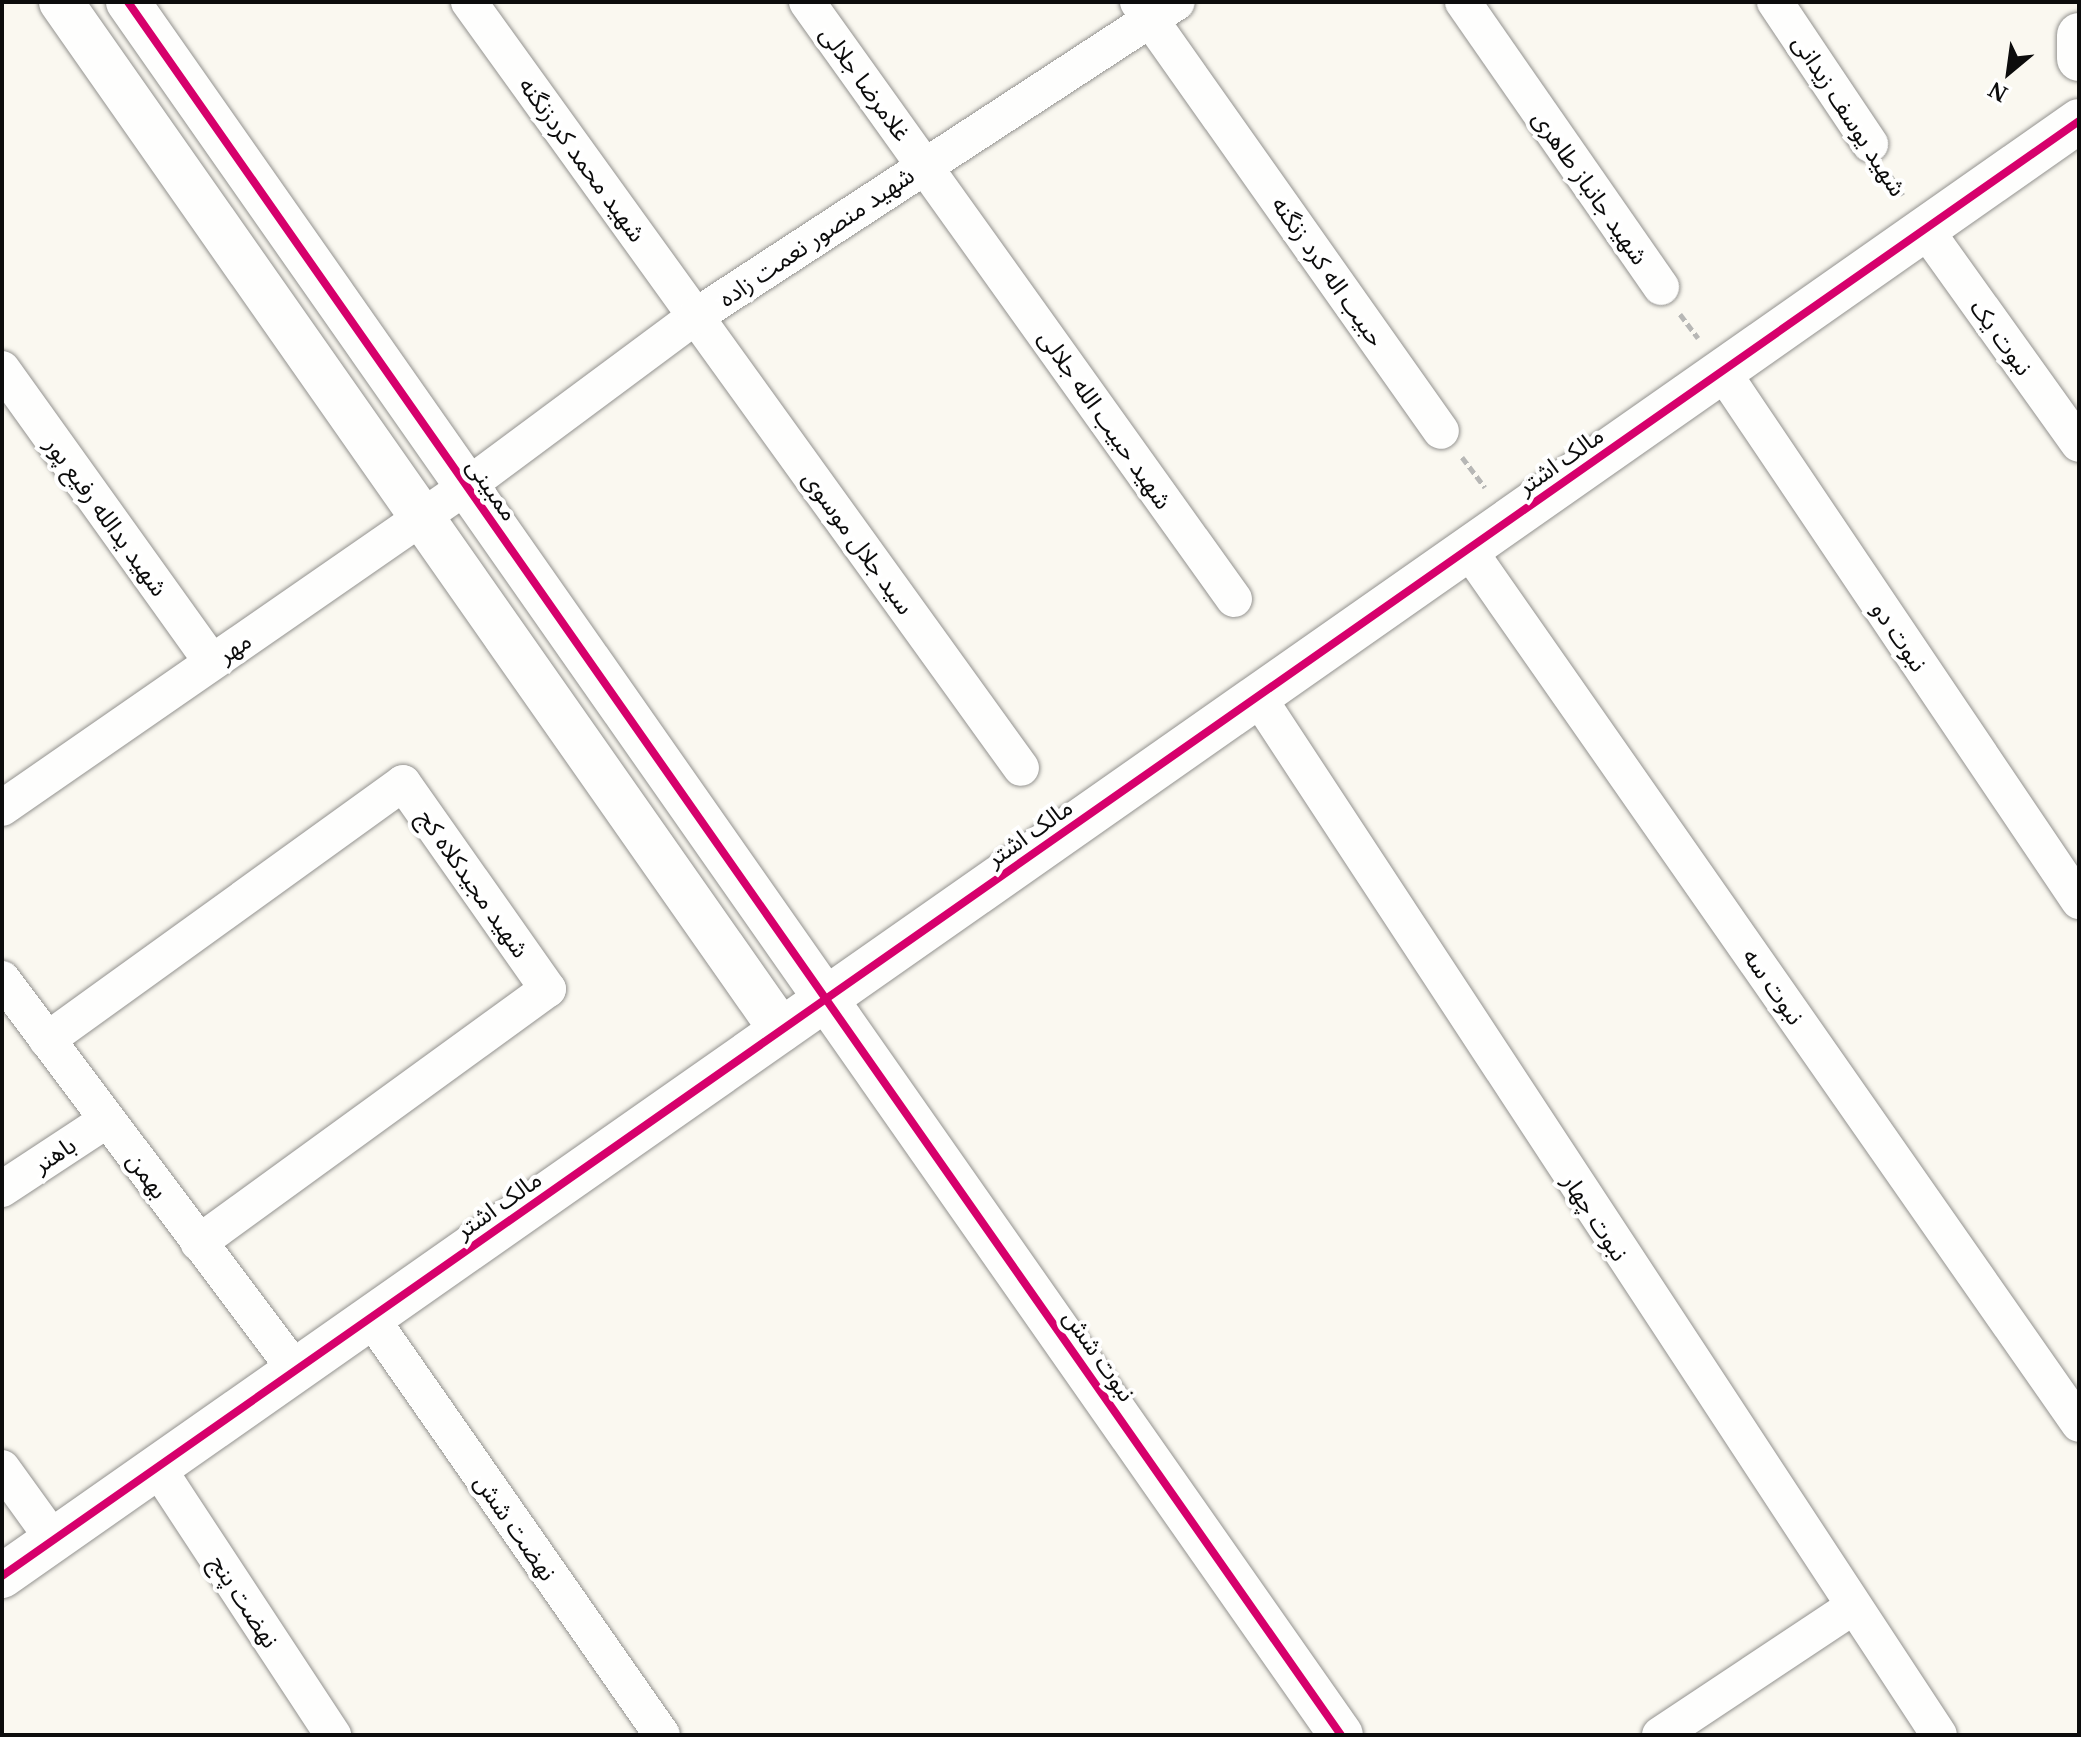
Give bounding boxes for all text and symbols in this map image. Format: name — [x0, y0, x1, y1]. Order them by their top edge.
street label: غلامرضا جلالی — [815, 20, 917, 146]
street label: شهید یوسف زیدانی — [1787, 29, 1913, 201]
north arrow — [1969, 32, 2049, 112]
street label: شهید محمد کردزنگنه — [514, 71, 652, 247]
text: N — [1983, 76, 2012, 110]
street label: شهید جانباز طاهری — [1527, 104, 1655, 270]
street label: شهید منصور نعمت زاده — [713, 160, 919, 312]
street label: حبیب اله کرد زنگنه — [1267, 190, 1391, 352]
street label: نبوت یک — [1965, 293, 2039, 381]
street label: شهید حبیب الله جلالی — [1033, 324, 1179, 514]
street label: مالک اشتر — [1511, 420, 1609, 500]
street label: شهید یدالله رفیع پور — [40, 431, 174, 601]
street label: ممبینی — [461, 452, 525, 526]
street label: سید جلال موسوی — [797, 465, 921, 619]
street label: نبوت دو — [1866, 596, 1934, 676]
street label: مهر — [212, 625, 256, 669]
street label: مالک اشتر — [980, 792, 1078, 872]
street label: شهید مجیدکلاه کج — [412, 803, 536, 963]
street label: نبوت سه — [1737, 942, 1811, 1030]
street label: باهنر — [27, 1130, 81, 1178]
street label: بهمن — [122, 1146, 174, 1204]
street label: مالک اشتر — [449, 1164, 547, 1244]
street label: نبوت چهار — [1557, 1168, 1635, 1266]
street label: نبوت شش — [1058, 1304, 1142, 1406]
street label: نهضت شش — [469, 1468, 563, 1586]
street label: نهضت پنج — [204, 1549, 286, 1653]

